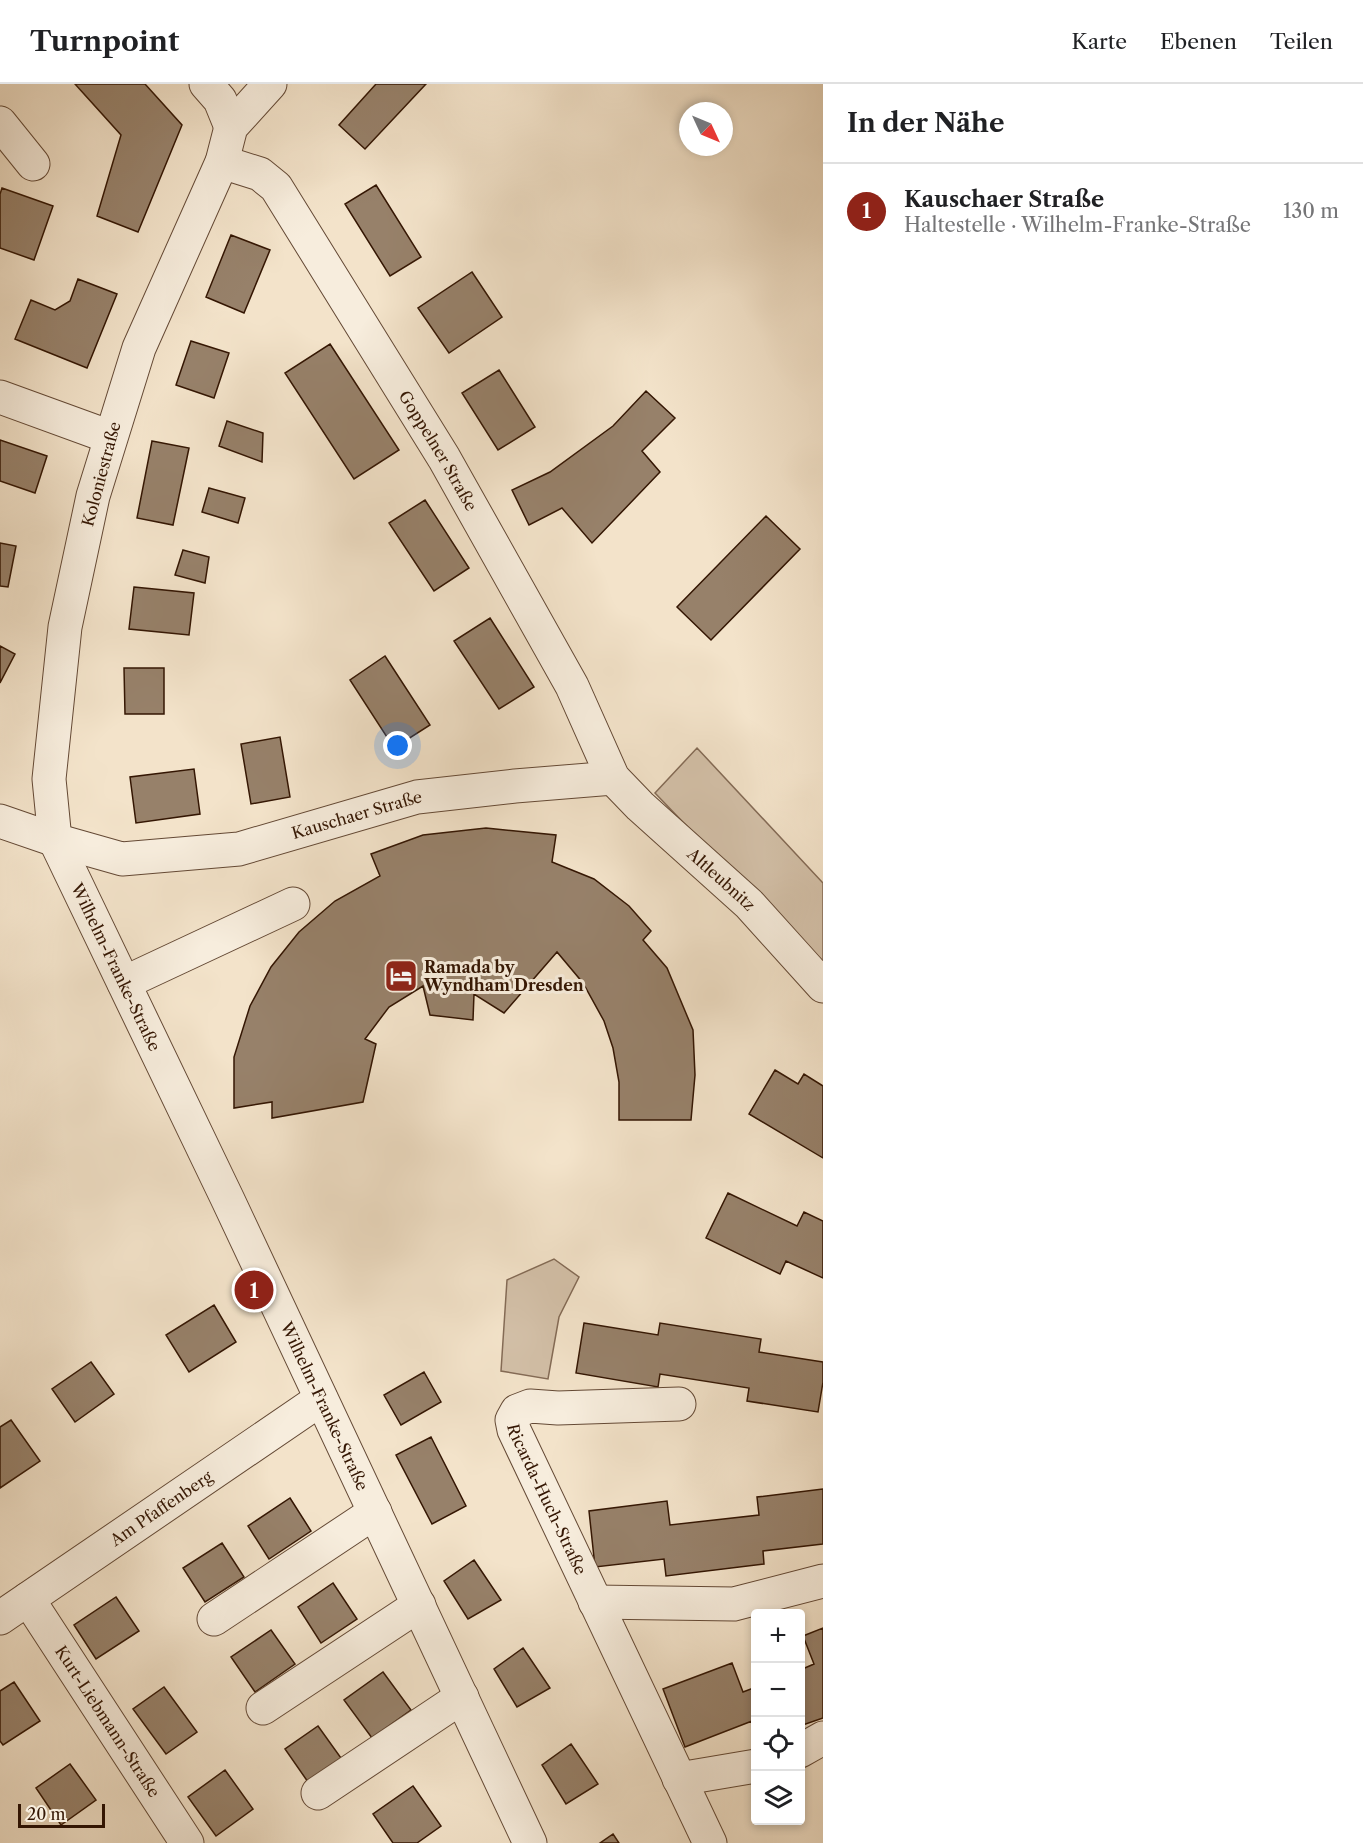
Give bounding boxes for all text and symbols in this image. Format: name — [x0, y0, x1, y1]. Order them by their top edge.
text: Turnpoint — [30, 24, 179, 58]
text: Karte — [1072, 29, 1127, 54]
text: Ebenen — [1160, 29, 1237, 54]
text: Teilen — [1270, 29, 1333, 54]
north arrow — [679, 102, 733, 156]
text: In der Nähe — [847, 107, 1004, 139]
text: Kauschaer Straße — [904, 186, 1104, 213]
text: 1 — [862, 199, 871, 223]
text: 130 m — [1283, 199, 1339, 223]
text: Haltestelle · Wilhelm-Franke-Straße — [904, 213, 1251, 237]
street label: Goppelner Straße — [395, 387, 482, 514]
street label: Koloniestraße — [77, 419, 125, 529]
your location — [383, 731, 412, 760]
street label: Kauschaer Straße — [289, 787, 423, 843]
street label: Altleubnitz — [683, 843, 760, 915]
street label: Wilhelm-Franke-Straße — [67, 879, 165, 1054]
place label: Ramada by Wyndham Dresden — [423, 957, 584, 995]
hotel icon: Ramada by Wyndham Dresden — [383, 958, 419, 994]
pin: 1 — [234, 1268, 274, 1312]
street label: Wilhelm-Franke-Straße — [276, 1318, 373, 1494]
street label: Ricarda-Huch-Straße — [503, 1422, 591, 1578]
street label: Am Pfaffenberg — [105, 1466, 216, 1551]
map controls — [751, 1609, 805, 1825]
button: + — [751, 1609, 805, 1663]
street label: Kurt-Liebmann-Straße — [51, 1642, 164, 1801]
button: − — [751, 1663, 805, 1717]
button: locate — [751, 1717, 805, 1771]
button: layers — [751, 1771, 805, 1825]
scale bar — [18, 1801, 105, 1828]
text: 20 m — [27, 1804, 66, 1824]

